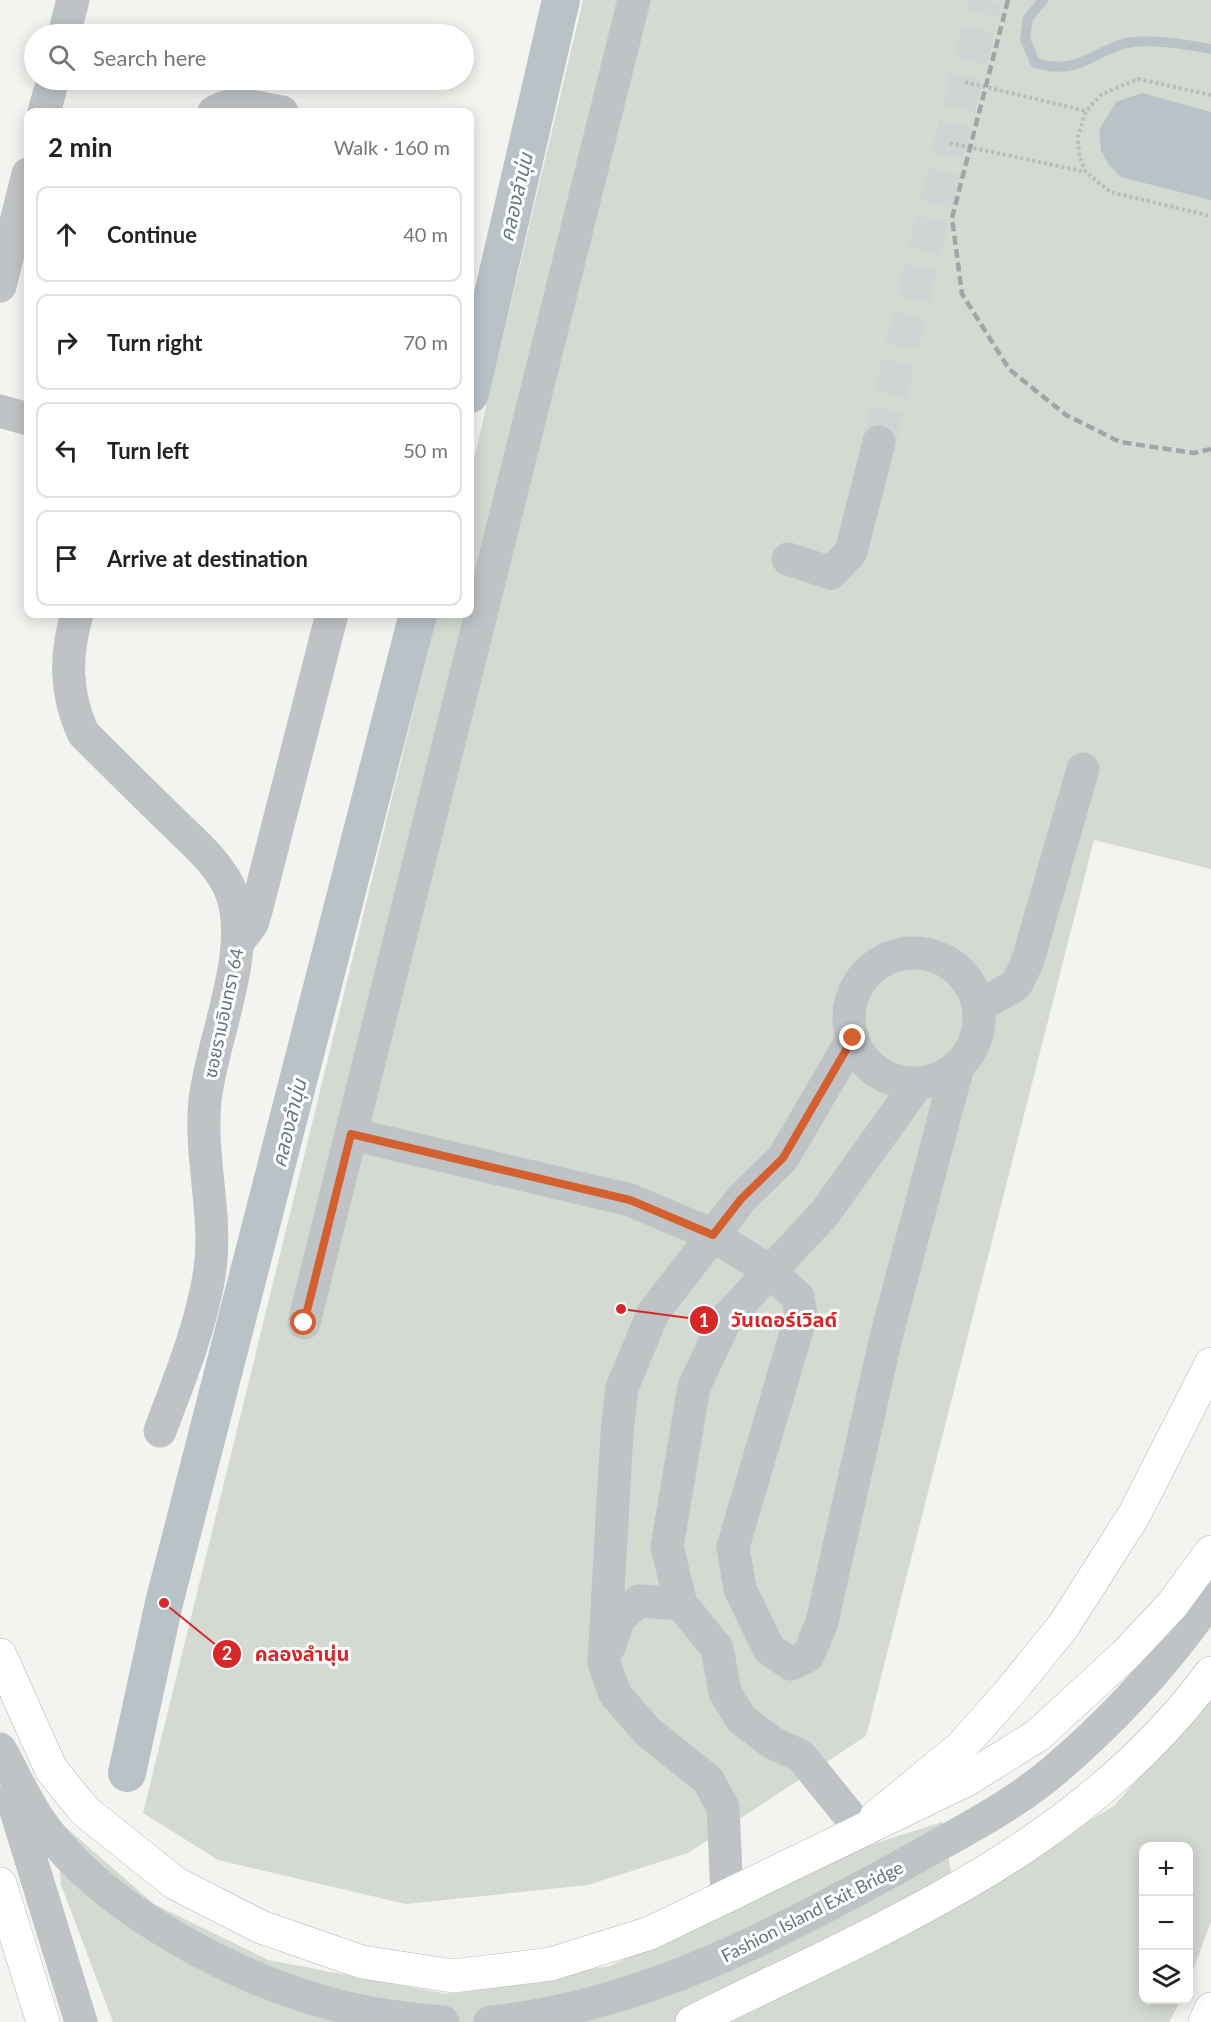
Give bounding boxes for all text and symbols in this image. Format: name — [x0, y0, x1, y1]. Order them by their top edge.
search box — [24, 24, 474, 90]
icon: search — [45, 41, 78, 74]
text: Search here — [93, 44, 206, 71]
text: 2 min — [48, 131, 112, 163]
text: Walk · 160 m — [334, 135, 450, 159]
water label: คลองลำนุ่น — [493, 149, 539, 244]
icon: ahead — [50, 218, 83, 251]
text: Continue — [107, 221, 197, 248]
text: 40 m — [403, 222, 448, 246]
icon: right — [50, 326, 83, 359]
text: Turn right — [107, 329, 202, 356]
text: 70 m — [403, 330, 448, 354]
icon: left — [50, 434, 83, 467]
text: Turn left — [107, 437, 189, 464]
text: 50 m — [403, 438, 448, 462]
icon: arrive — [50, 542, 83, 575]
text: Arrive at destination — [107, 545, 308, 572]
street label: ซอยรามอินทรา 64 — [199, 946, 247, 1080]
route end — [839, 1024, 865, 1050]
water label: คลองลำนุ่น — [265, 1075, 313, 1170]
callout: วันเดอร์เวิลด์ — [689, 1301, 850, 1339]
text: วันเดอร์เวิลด์ — [731, 1307, 837, 1331]
route start — [290, 1309, 316, 1335]
text: 1 — [699, 1309, 709, 1331]
callout: คลองลำนุ่น — [212, 1635, 361, 1673]
text: คลองลำนุ่น — [255, 1641, 349, 1666]
text: 2 — [222, 1642, 232, 1664]
map controls — [1139, 1842, 1193, 2004]
button: + — [1139, 1842, 1193, 1896]
street label: Fashion Island Exit Bridge — [717, 1856, 907, 1966]
button: − — [1139, 1896, 1193, 1950]
button: layers — [1139, 1950, 1193, 2004]

